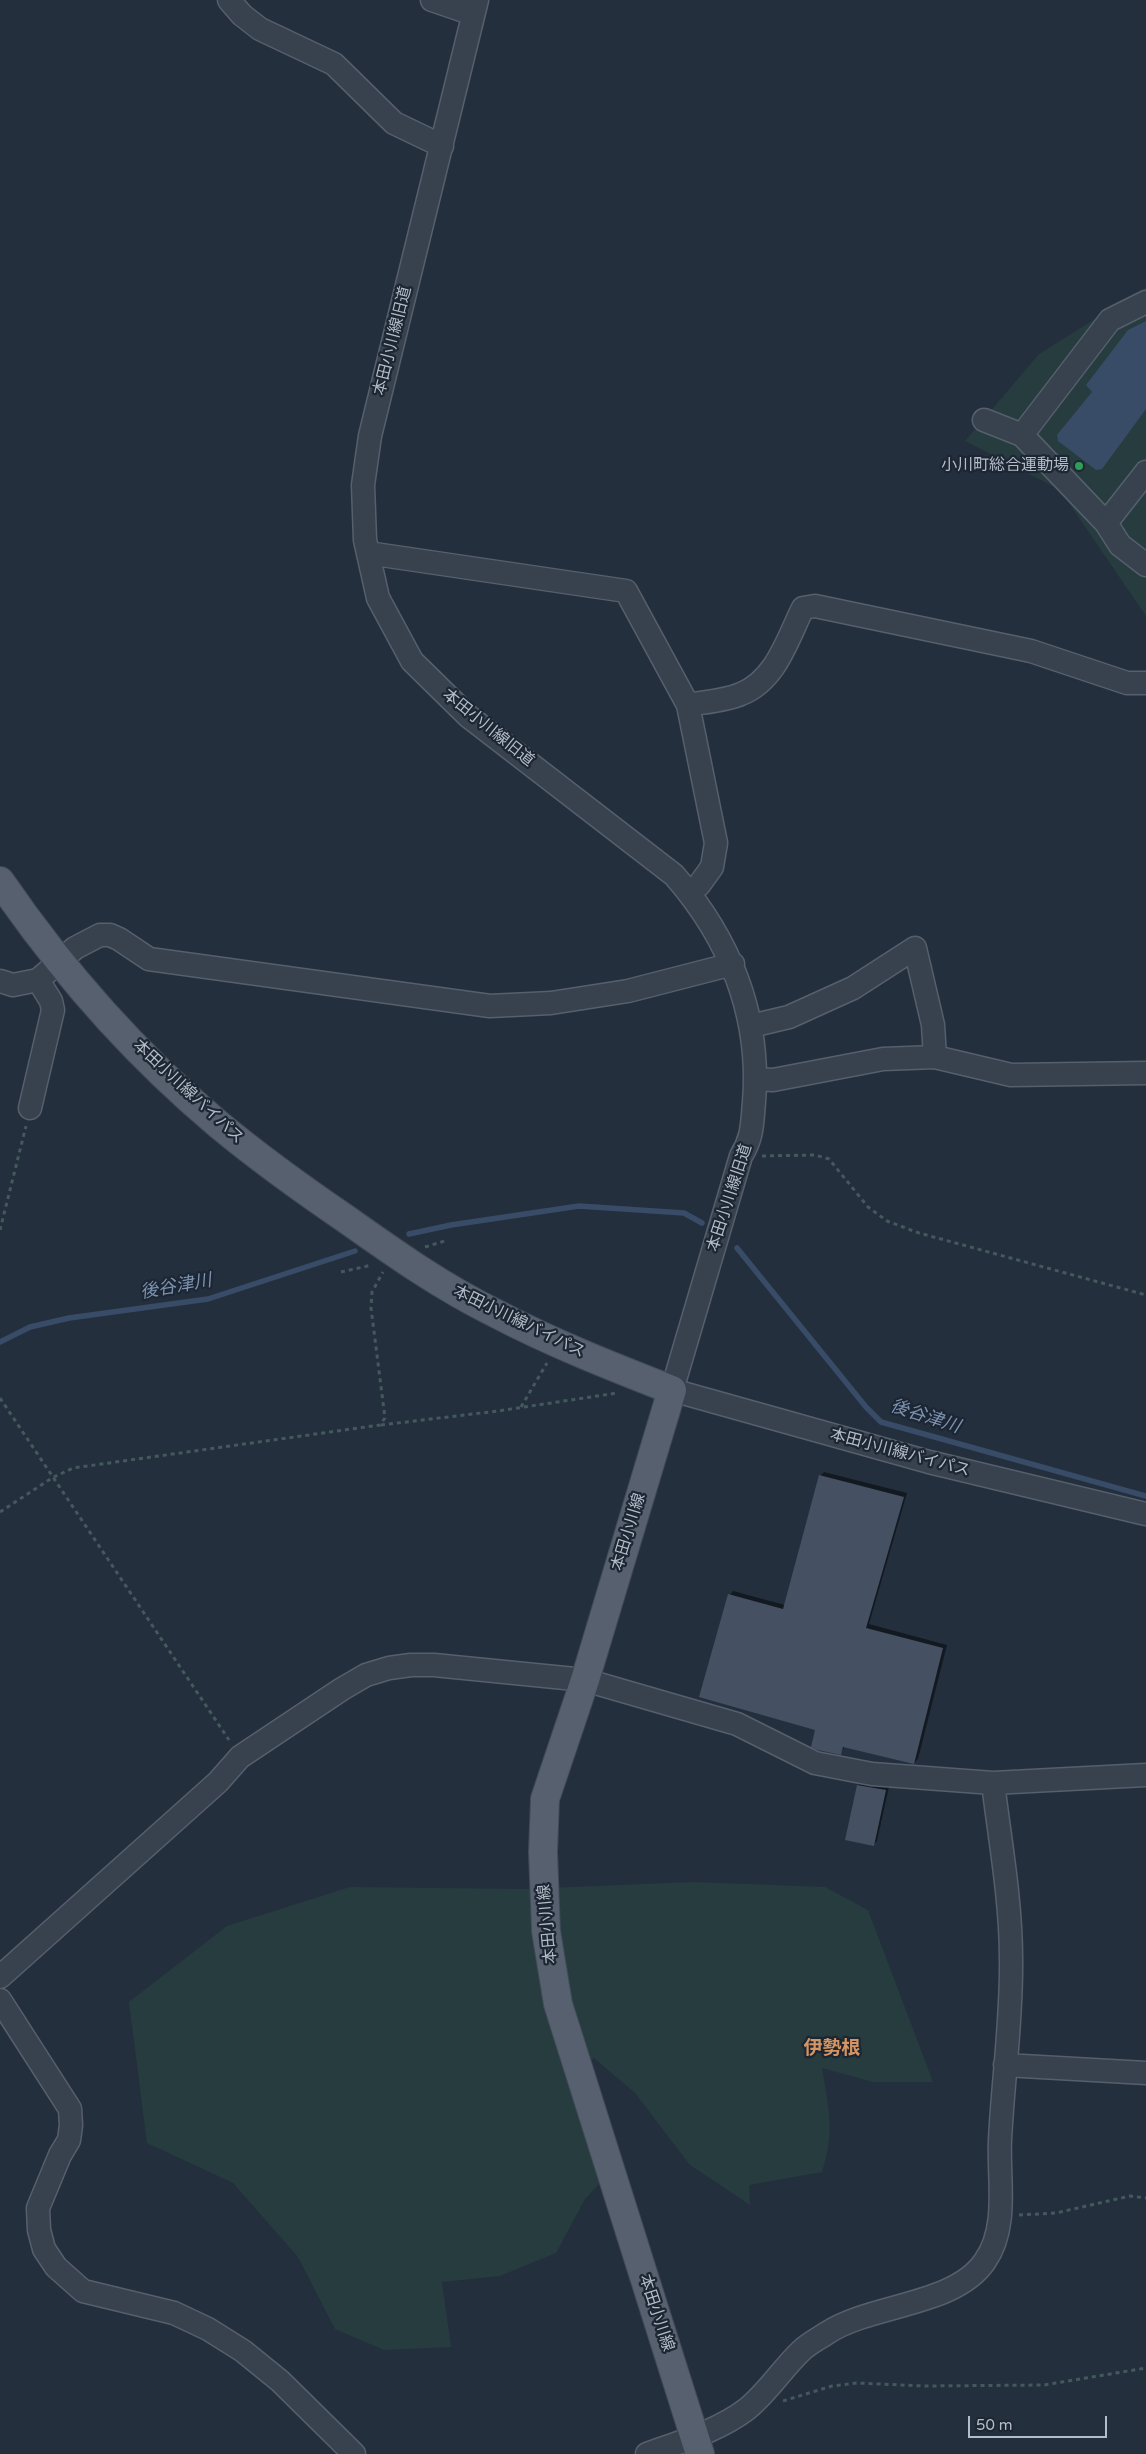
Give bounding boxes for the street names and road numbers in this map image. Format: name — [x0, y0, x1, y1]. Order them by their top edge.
street label: 本田小川線旧道 — [370, 284, 416, 398]
street label: 本田小川線旧道 — [438, 685, 538, 771]
street label: 本田小川線バイパス — [129, 1036, 247, 1148]
street label: 本田小川線旧道 — [704, 1142, 756, 1254]
street label: 本田小川線バイパス — [450, 1282, 588, 1362]
street label: 本田小川線バイパス — [828, 1425, 972, 1481]
street label: 本田小川線 — [608, 1491, 650, 1573]
street label: 本田小川線 — [535, 1883, 561, 1965]
street label: 本田小川線 — [635, 2272, 677, 2354]

